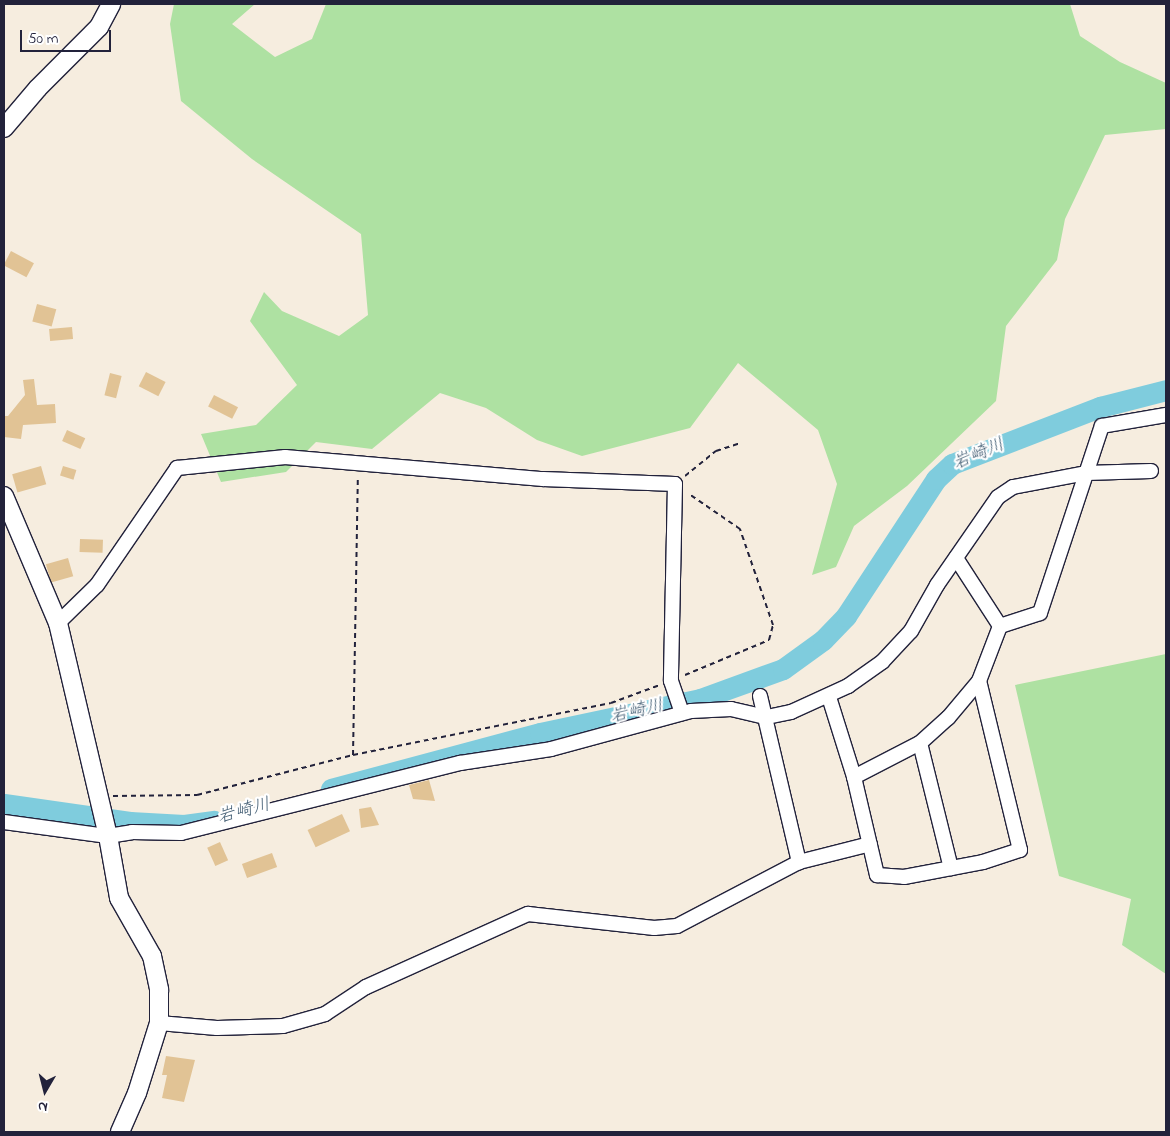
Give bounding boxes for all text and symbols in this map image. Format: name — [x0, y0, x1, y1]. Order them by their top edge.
scale bar — [22, 20, 114, 52]
text: 50 m — [28, 28, 58, 50]
water label: 岩崎川 — [950, 435, 1008, 475]
water label: 岩崎川 — [608, 695, 666, 729]
water label: 岩崎川 — [215, 795, 273, 829]
north arrow — [20, 1066, 70, 1116]
text: N — [37, 1095, 49, 1117]

